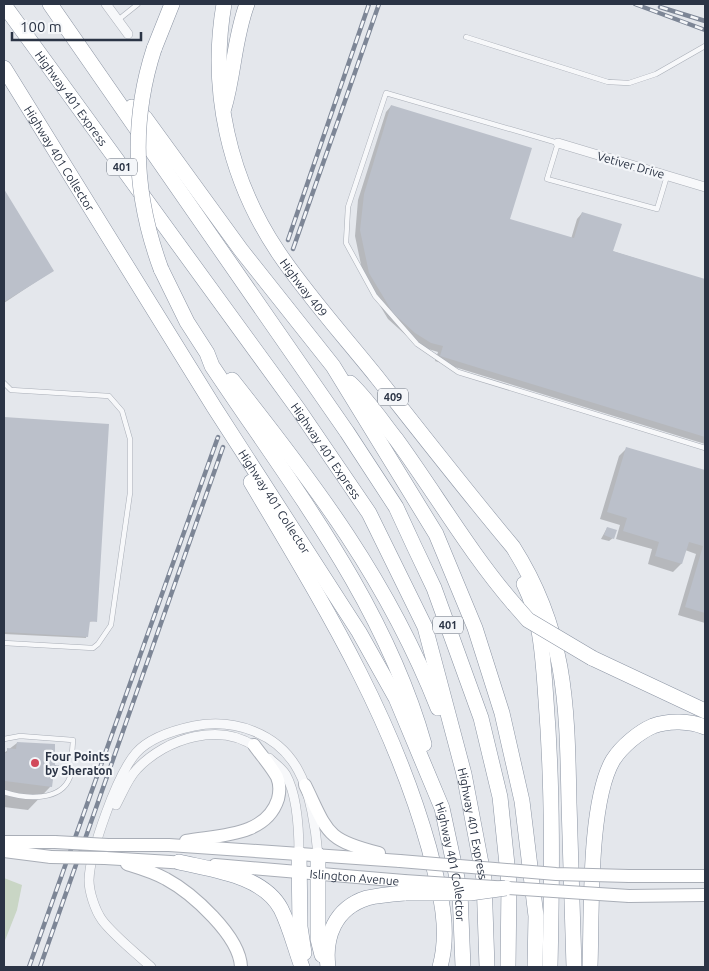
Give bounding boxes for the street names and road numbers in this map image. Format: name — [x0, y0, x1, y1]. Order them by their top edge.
street label: Highway 401 Express — [33, 48, 110, 148]
street label: Highway 401 Collector — [22, 103, 98, 213]
street label: Vetiver Drive — [596, 149, 666, 181]
road number: 401 — [107, 158, 137, 176]
street label: Highway 409 — [278, 256, 331, 319]
road number: 409 — [378, 388, 408, 406]
street label: Highway 401 Express — [289, 400, 364, 501]
street label: Highway 401 Collector — [236, 447, 313, 556]
road number: 401 — [433, 616, 463, 634]
street label: Highway 401 Express — [456, 766, 490, 881]
street label: Highway 401 Collector — [434, 800, 468, 922]
street label: Islington Avenue — [309, 867, 400, 887]

